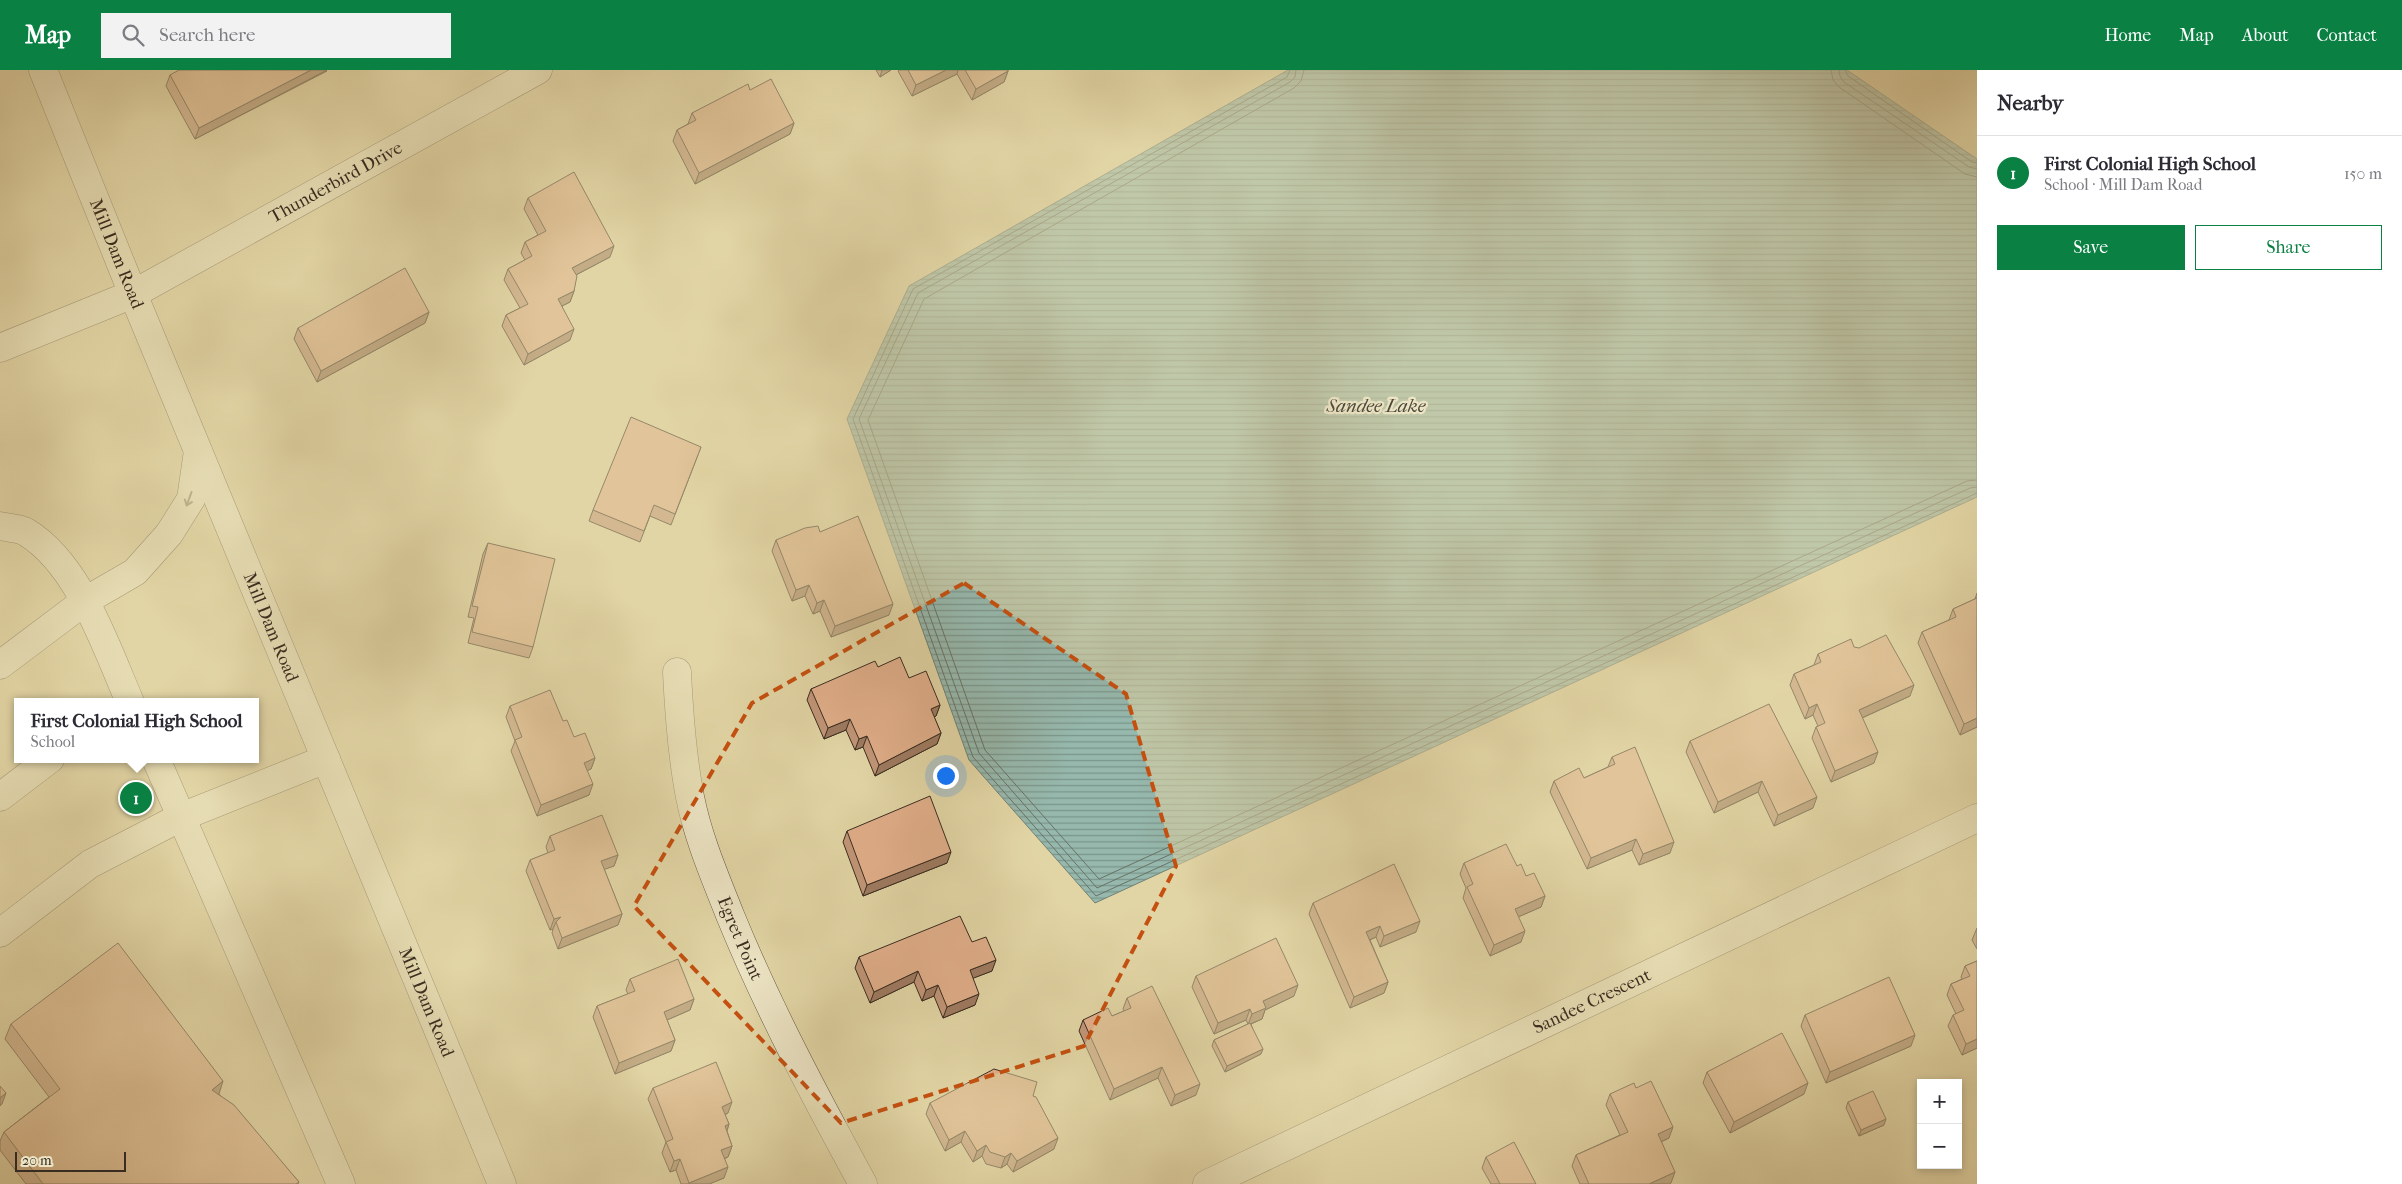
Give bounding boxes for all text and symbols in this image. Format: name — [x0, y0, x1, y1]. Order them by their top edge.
search box — [101, 13, 451, 58]
text: Map — [25, 21, 71, 49]
icon: search — [119, 21, 147, 49]
text: Search here — [159, 24, 255, 46]
text: Home — [2104, 25, 2151, 46]
text: Map — [2179, 25, 2214, 46]
text: About — [2242, 25, 2288, 46]
text: Contact — [2316, 25, 2377, 46]
text: Nearby — [1997, 91, 2063, 115]
street label: Thunderbird Drive — [265, 137, 406, 228]
text: First Colonial High School — [2044, 153, 2256, 175]
text: 1 — [2010, 164, 2016, 183]
text: 150 m — [2344, 164, 2382, 183]
text: School · Mill Dam Road — [2044, 175, 2202, 194]
street label: Mill Dam Road — [85, 196, 148, 312]
button: Save — [1997, 225, 2185, 270]
button: Share — [2195, 225, 2382, 270]
water label: Sandee Lake — [1326, 395, 1427, 417]
one-way arrow — [184, 491, 193, 506]
street label: Mill Dam Road — [239, 569, 303, 685]
popup — [14, 698, 259, 763]
text: First Colonial High School — [31, 710, 242, 732]
text: School — [31, 732, 75, 751]
your location — [933, 763, 959, 789]
pin: 1 — [120, 779, 152, 817]
street label: Egret Point — [713, 894, 767, 984]
street label: Mill Dam Road — [394, 944, 458, 1060]
street label: Sandee Crescent — [1530, 964, 1655, 1039]
map controls — [1917, 1079, 1962, 1169]
button: + — [1917, 1079, 1962, 1124]
button: − — [1917, 1124, 1962, 1169]
scale bar — [15, 1149, 126, 1172]
text: 20 m — [22, 1152, 52, 1169]

